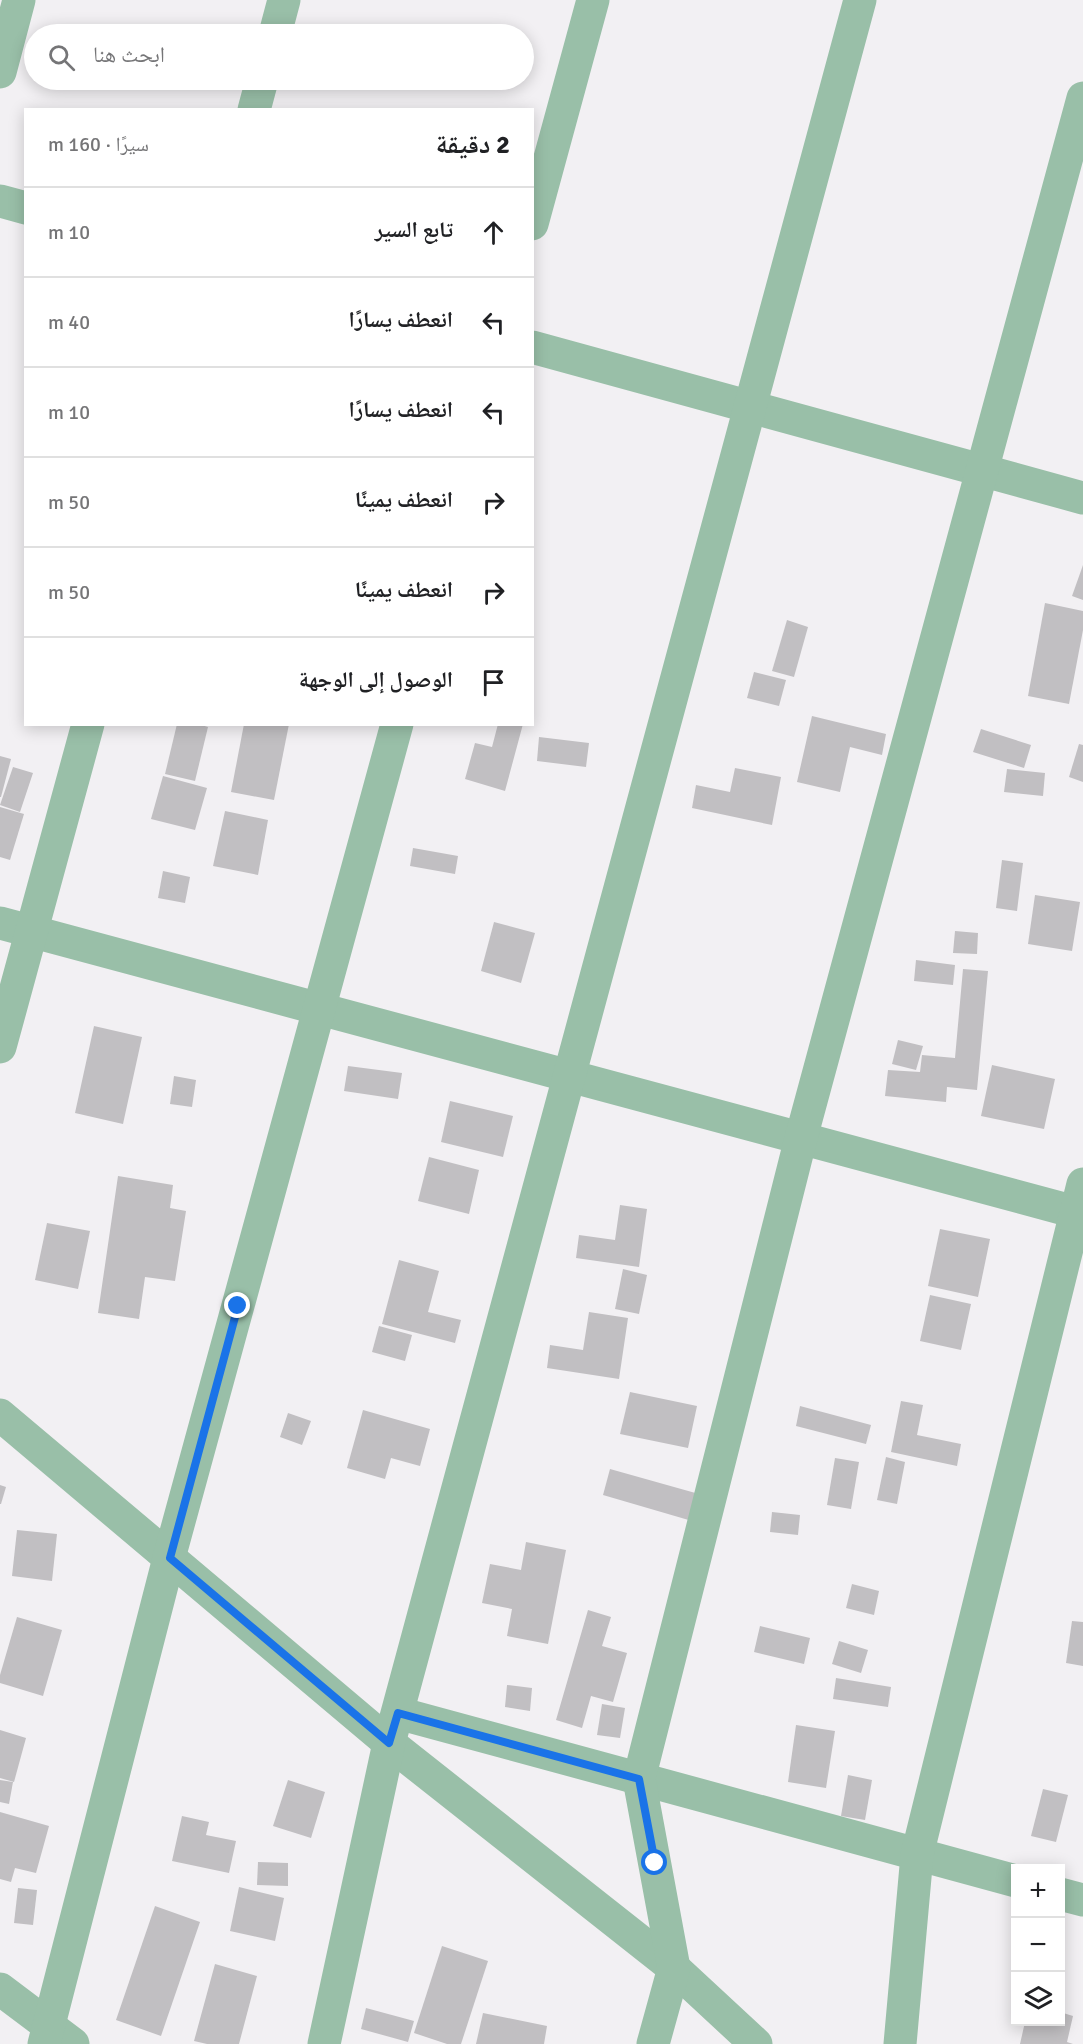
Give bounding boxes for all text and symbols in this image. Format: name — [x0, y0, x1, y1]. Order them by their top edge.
search box — [24, 24, 534, 90]
icon: search — [45, 41, 78, 74]
text: ابحث هنا — [93, 41, 165, 68]
text: 2 دقيقة — [436, 129, 510, 161]
text: سيرًا · 160 m — [48, 132, 149, 157]
text: تابع السير — [375, 216, 453, 243]
icon: ahead — [477, 216, 510, 249]
text: 10 m — [48, 220, 90, 245]
text: انعطف يسارًا — [348, 306, 453, 333]
icon: left — [477, 306, 510, 339]
text: 40 m — [48, 310, 90, 335]
text: انعطف يسارًا — [348, 396, 453, 423]
icon: left — [477, 396, 510, 429]
text: 10 m — [48, 400, 90, 425]
text: انعطف يمينًا — [355, 486, 453, 513]
icon: right — [477, 486, 510, 519]
text: 50 m — [48, 490, 90, 515]
text: انعطف يمينًا — [355, 576, 453, 603]
icon: right — [477, 576, 510, 609]
text: 50 m — [48, 580, 90, 605]
text: الوصول إلى الوجهة — [299, 666, 453, 693]
icon: arrive — [477, 666, 510, 699]
route end — [224, 1292, 250, 1318]
route start — [641, 1849, 667, 1875]
map controls — [1011, 1864, 1065, 2026]
button: + — [1011, 1864, 1065, 1918]
button: − — [1011, 1918, 1065, 1972]
button: layers — [1011, 1972, 1065, 2026]

